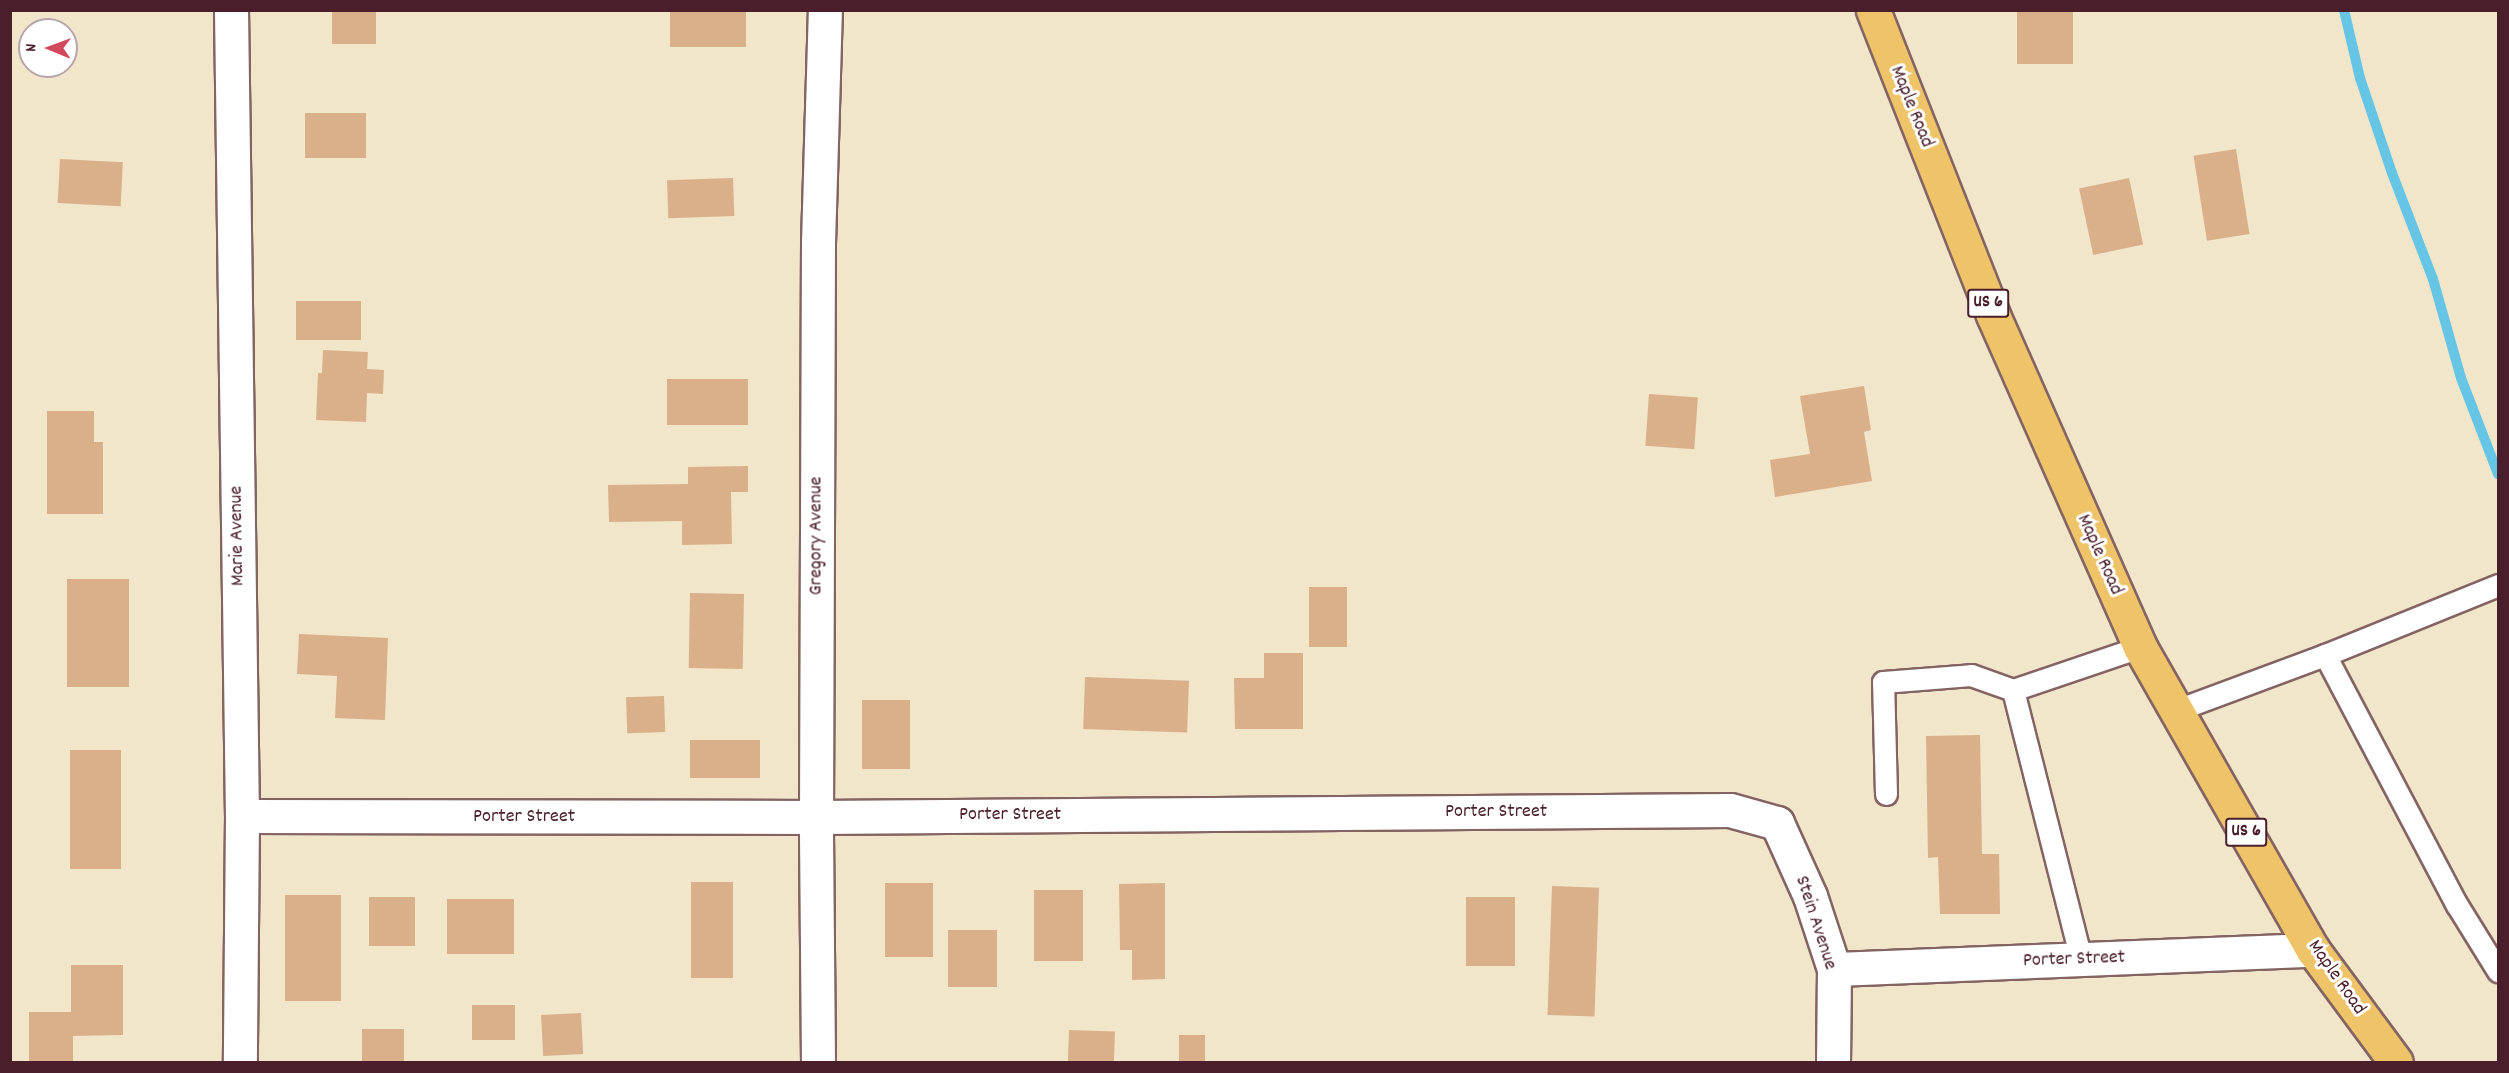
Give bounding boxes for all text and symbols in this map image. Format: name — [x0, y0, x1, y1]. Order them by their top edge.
north arrow — [18, 18, 78, 78]
text: N — [20, 44, 43, 52]
street label: Maple Road — [1884, 63, 1938, 151]
road number: US 6 — [1967, 288, 2009, 318]
street label: Gregory Avenue — [805, 477, 829, 595]
street label: Marie Avenue — [225, 486, 251, 586]
street label: Maple Road — [2071, 511, 2127, 599]
street label: Porter Street — [1445, 800, 1547, 824]
street label: Porter Street — [959, 803, 1061, 827]
street label: Porter Street — [473, 805, 575, 829]
road number: US 6 — [2225, 817, 2267, 847]
street label: Stein Avenue — [1789, 873, 1841, 973]
street label: Maple Road — [2302, 936, 2370, 1020]
street label: Porter Street — [2023, 946, 2125, 974]

